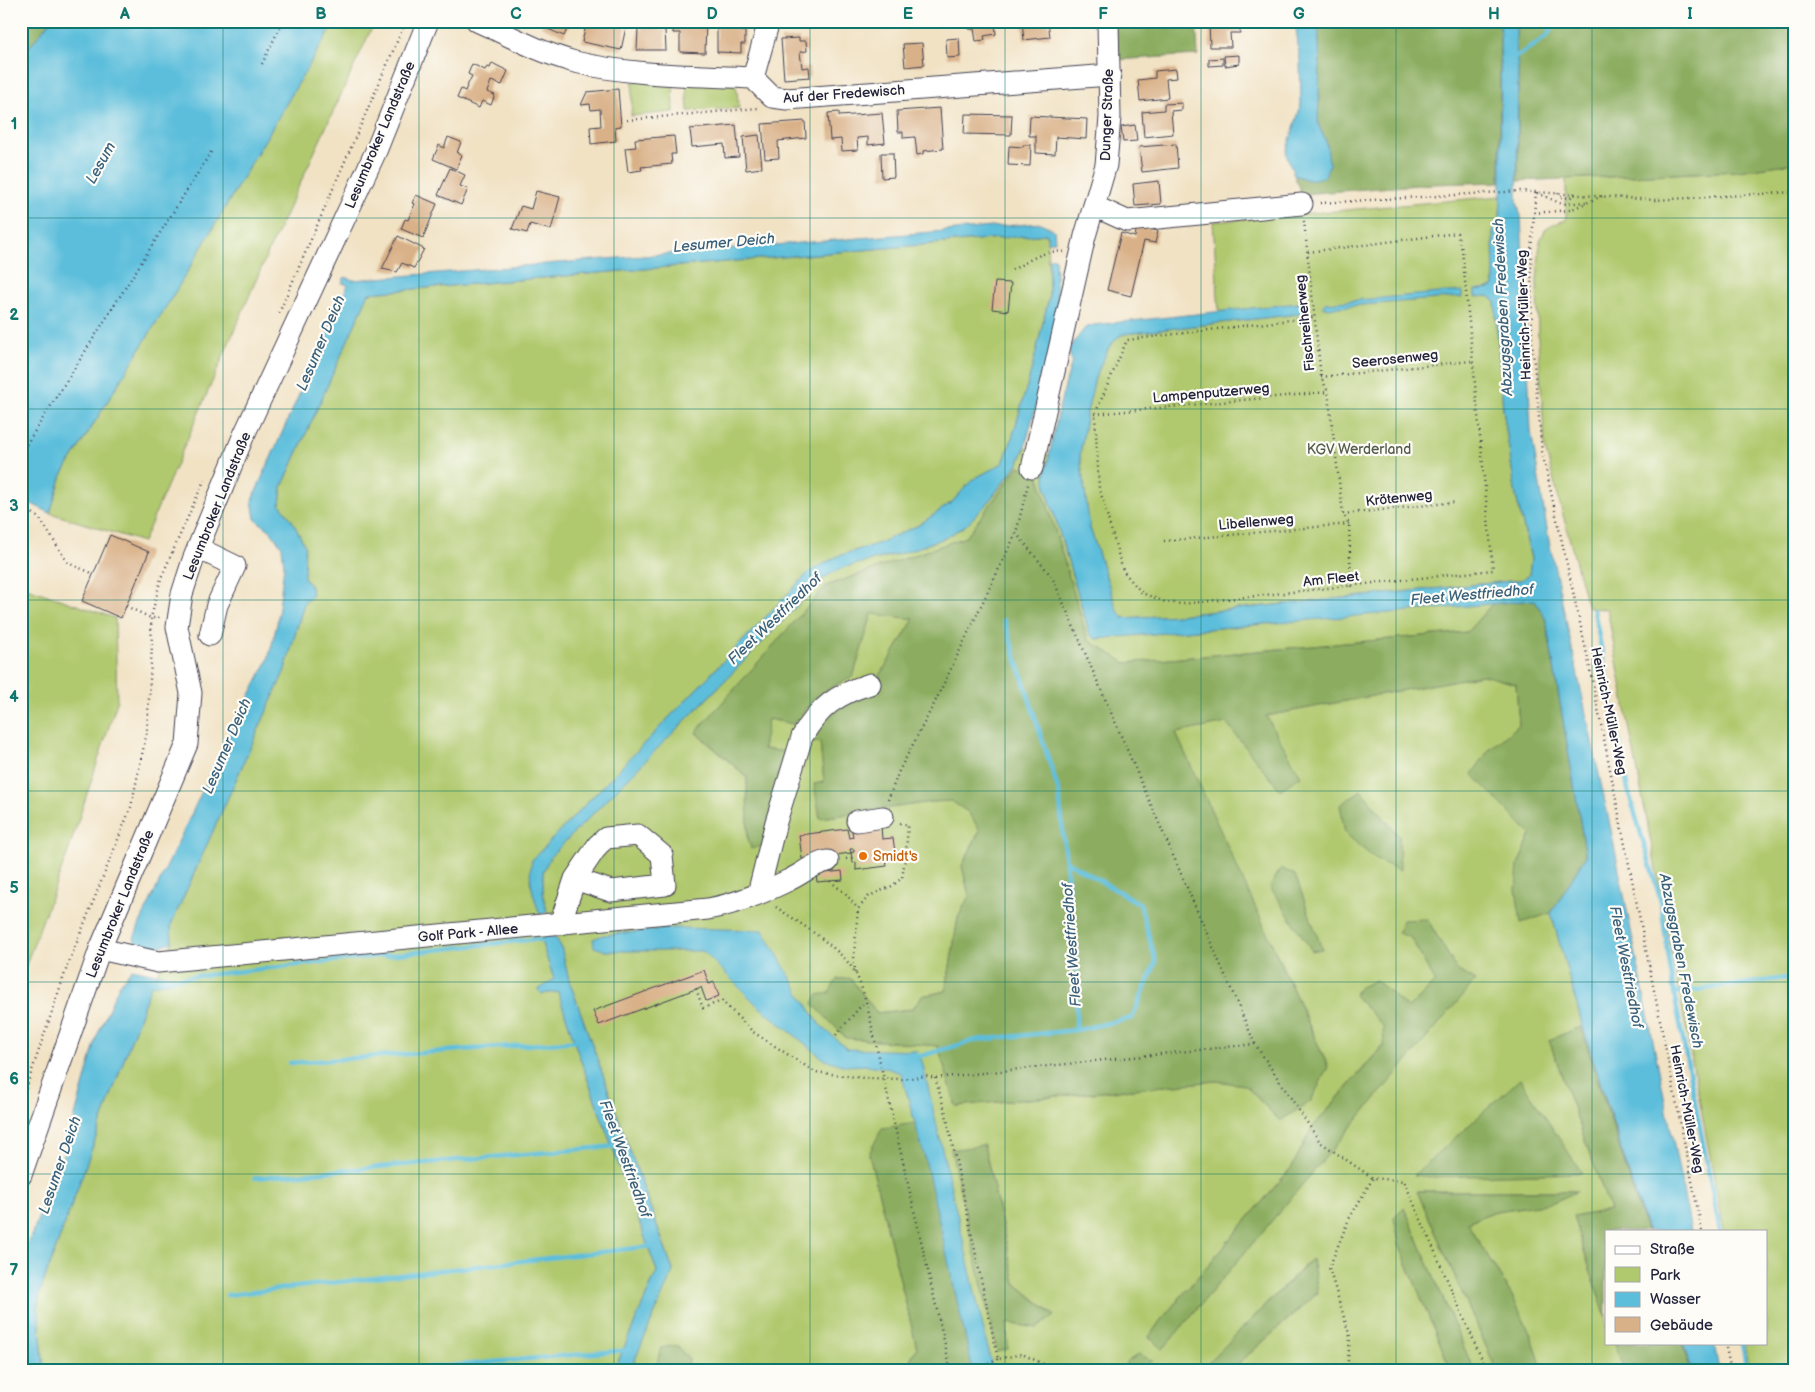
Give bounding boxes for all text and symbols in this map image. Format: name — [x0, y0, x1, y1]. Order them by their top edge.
text: A — [119, 5, 130, 24]
text: B — [315, 5, 327, 24]
text: C — [510, 5, 522, 24]
text: D — [706, 5, 718, 24]
text: E — [903, 5, 913, 24]
text: F — [1098, 5, 1108, 24]
text: G — [1293, 5, 1305, 24]
text: H — [1488, 5, 1500, 24]
text: I — [1687, 5, 1693, 24]
street label: Lesumbroker Landstraße — [341, 59, 419, 211]
street label: Dunger Straße — [1097, 69, 1117, 161]
street label: Auf der Fredewisch — [783, 81, 906, 107]
text: 1 — [11, 115, 17, 134]
water label: Lesum — [82, 139, 120, 187]
water label: Abzugsgraben Fredewisch — [1489, 218, 1517, 397]
water label: Lesumer Deich — [672, 229, 776, 257]
street label: Heinrich-Müller-Weg — [1513, 250, 1535, 380]
street label: Fischreiherweg — [1291, 274, 1319, 372]
water label: Lesumer Deich — [292, 292, 350, 394]
text: 2 — [9, 306, 19, 325]
street label: Seerosenweg — [1351, 346, 1439, 372]
street label: Lampenputzerweg — [1152, 379, 1270, 407]
street label: Lesumbroker Landstraße — [179, 429, 255, 583]
park label: KGV Werderland — [1307, 441, 1411, 458]
street label: Krötenweg — [1365, 486, 1433, 510]
text: 3 — [9, 497, 19, 516]
street label: Libellenweg — [1218, 510, 1294, 534]
water label: Fleet Westfriedhof — [724, 568, 827, 669]
street label: Am Fleet — [1302, 568, 1361, 590]
water label: Fleet Westfriedhof — [1409, 580, 1536, 610]
street label: Heinrich-Müller-Weg — [1587, 645, 1631, 777]
text: 4 — [9, 688, 19, 707]
water label: Lesumer Deich — [198, 695, 256, 797]
street label: Lesumbroker Landstraße — [82, 827, 158, 981]
place label: Smidt's — [873, 848, 918, 865]
marker: Smidt's — [857, 850, 869, 862]
water label: Abzugsgraben Fredewisch — [1655, 871, 1707, 1050]
text: 5 — [9, 879, 19, 898]
water label: Fleet Westfriedhof — [1058, 881, 1086, 1007]
water label: Fleet Westfriedhof — [1605, 904, 1647, 1031]
street label: Golf Park - Allee — [417, 920, 519, 946]
street label: Heinrich-Müller-Weg — [1666, 1043, 1708, 1175]
text: 6 — [9, 1070, 19, 1089]
water label: Fleet Westfriedhof — [595, 1098, 656, 1222]
water label: Lesumer Deich — [34, 1114, 86, 1216]
legend — [1605, 1230, 1768, 1344]
text: Straße — [1650, 1240, 1695, 1259]
text: 7 — [10, 1261, 19, 1280]
text: Park — [1650, 1266, 1681, 1285]
text: Wasser — [1650, 1290, 1701, 1309]
text: Gebäude — [1650, 1316, 1713, 1335]

